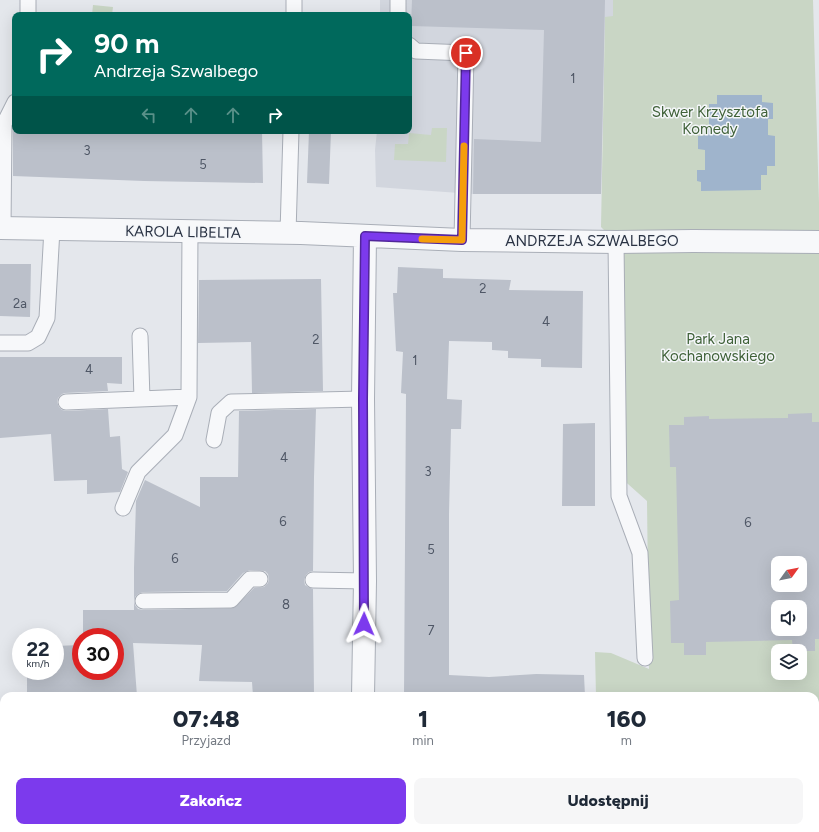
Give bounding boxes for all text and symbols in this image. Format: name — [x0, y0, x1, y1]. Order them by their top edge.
text: 90 m — [94, 26, 159, 60]
icon: right — [28, 28, 80, 80]
pin — [449, 36, 483, 70]
icon: arrive — [455, 42, 477, 64]
text: Andrzeja Szwalbego — [94, 60, 258, 82]
house number: 1 — [570, 71, 576, 86]
park label: Skwer Krzysztofa Komedy — [652, 103, 768, 138]
icon: left — [138, 104, 160, 126]
icon: ahead — [180, 104, 202, 126]
icon: ahead — [222, 104, 244, 126]
icon: right — [264, 104, 286, 126]
house number: 3 — [83, 143, 91, 158]
house number: 5 — [199, 157, 207, 172]
street label: KAROLA LIBELTA — [125, 222, 241, 242]
street label: ANDRZEJA SZWALBEGO — [505, 232, 679, 250]
house number: 2 — [479, 281, 487, 296]
house number: 2a — [13, 296, 27, 311]
house number: 4 — [542, 314, 550, 329]
park label: Park Jana Kochanowskiego — [661, 330, 775, 365]
house number: 2 — [312, 332, 320, 347]
house number: 1 — [412, 353, 418, 368]
house number: 4 — [85, 362, 93, 377]
house number: 4 — [280, 450, 288, 465]
house number: 3 — [424, 464, 432, 479]
house number: 6 — [279, 514, 287, 529]
house number: 6 — [744, 515, 752, 530]
house number: 5 — [427, 542, 435, 557]
house number: 6 — [171, 551, 179, 566]
north arrow — [771, 556, 807, 592]
map controls — [771, 556, 807, 680]
house number: 8 — [282, 597, 290, 612]
button: sound — [771, 600, 807, 636]
position arrow — [343, 603, 385, 645]
house number: 7 — [428, 623, 435, 638]
speed limit sign: 30 — [72, 628, 124, 680]
text: 22 — [26, 637, 50, 661]
button: layers — [771, 644, 807, 680]
text: km/h — [27, 657, 49, 670]
text: 07:48 — [173, 704, 240, 733]
text: 1 — [418, 704, 428, 733]
text: 160 — [606, 704, 646, 733]
text: Przyjazd — [182, 733, 231, 748]
text: min — [412, 733, 434, 748]
text: m — [621, 733, 632, 748]
button: Zakończ — [16, 778, 406, 824]
button: Udostępnij — [414, 778, 803, 824]

